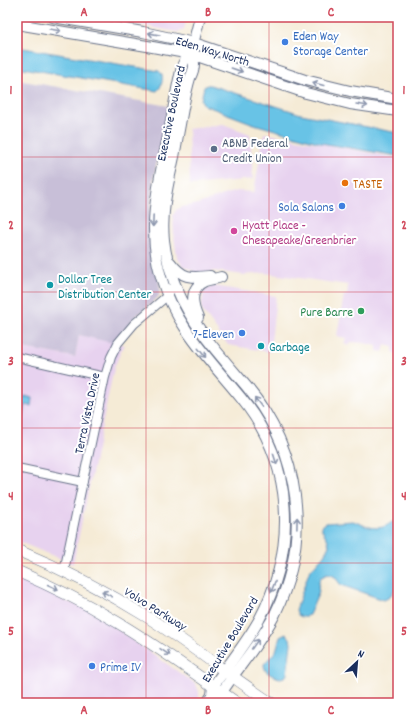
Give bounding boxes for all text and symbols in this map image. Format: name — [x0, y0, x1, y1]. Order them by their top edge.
text: A — [80, 4, 88, 23]
text: B — [205, 4, 211, 23]
text: C — [328, 4, 335, 23]
one-way arrow — [49, 26, 62, 34]
place label: Eden Way Storage Center — [293, 28, 368, 62]
one-way arrow — [148, 30, 161, 38]
street label: Eden Way North — [173, 32, 252, 73]
marker: Eden Way Storage Center — [280, 37, 290, 47]
street label: Executive Boulevard — [153, 64, 192, 163]
one-way arrow — [230, 67, 243, 74]
one-way arrow — [312, 79, 325, 87]
text: 1 — [10, 82, 13, 101]
text: 1 — [403, 82, 406, 101]
one-way arrow — [355, 102, 368, 110]
place label: ABNB Federal Credit Union — [222, 135, 288, 169]
marker: ABNB Federal Credit Union — [209, 144, 219, 154]
place label: TASTE — [353, 176, 382, 195]
marker: TASTE — [340, 178, 350, 188]
place label: Sola Salons — [278, 199, 334, 218]
marker: Sola Salons — [337, 201, 347, 211]
one-way arrow — [150, 214, 157, 227]
text: 2 — [8, 217, 14, 236]
place label: Hyatt Place - Chesapeake/Greenbrier — [242, 217, 357, 251]
text: 2 — [401, 217, 407, 236]
marker: Hyatt Place - Chesapeake/Greenbrier — [229, 226, 239, 236]
place label: Dollar Tree Distribution Center — [58, 271, 151, 305]
marker: Dollar Tree Distribution Center — [45, 280, 55, 290]
place label: Pure Barre — [300, 304, 353, 323]
marker: Pure Barre — [356, 306, 366, 316]
place label: 7-Eleven — [193, 326, 234, 345]
marker: 7-Eleven — [237, 328, 247, 338]
place label: Garbage — [269, 339, 310, 358]
marker: Garbage — [256, 341, 266, 351]
one-way arrow — [198, 347, 207, 358]
text: 3 — [8, 353, 14, 372]
text: 3 — [401, 353, 407, 372]
street label: Terra Vista Drive — [71, 371, 106, 456]
one-way arrow — [254, 396, 262, 407]
one-way arrow — [272, 452, 279, 465]
text: 4 — [8, 488, 14, 507]
text: 4 — [401, 488, 407, 507]
one-way arrow — [293, 517, 301, 530]
one-way arrow — [269, 580, 277, 592]
street label: Volvo Parkway — [119, 583, 191, 637]
one-way arrow — [46, 584, 58, 591]
one-way arrow — [101, 589, 113, 597]
street label: Executive Boulevard — [198, 594, 264, 687]
text: 5 — [8, 623, 14, 642]
text: 5 — [401, 623, 407, 642]
one-way arrow — [251, 639, 259, 650]
north arrow — [337, 642, 377, 682]
text: N — [355, 646, 367, 663]
one-way arrow — [159, 649, 171, 657]
place label: Prime IV — [100, 659, 142, 678]
marker: Prime IV — [87, 661, 97, 671]
text: A — [80, 702, 88, 720]
text: B — [205, 702, 211, 720]
text: C — [328, 702, 335, 720]

